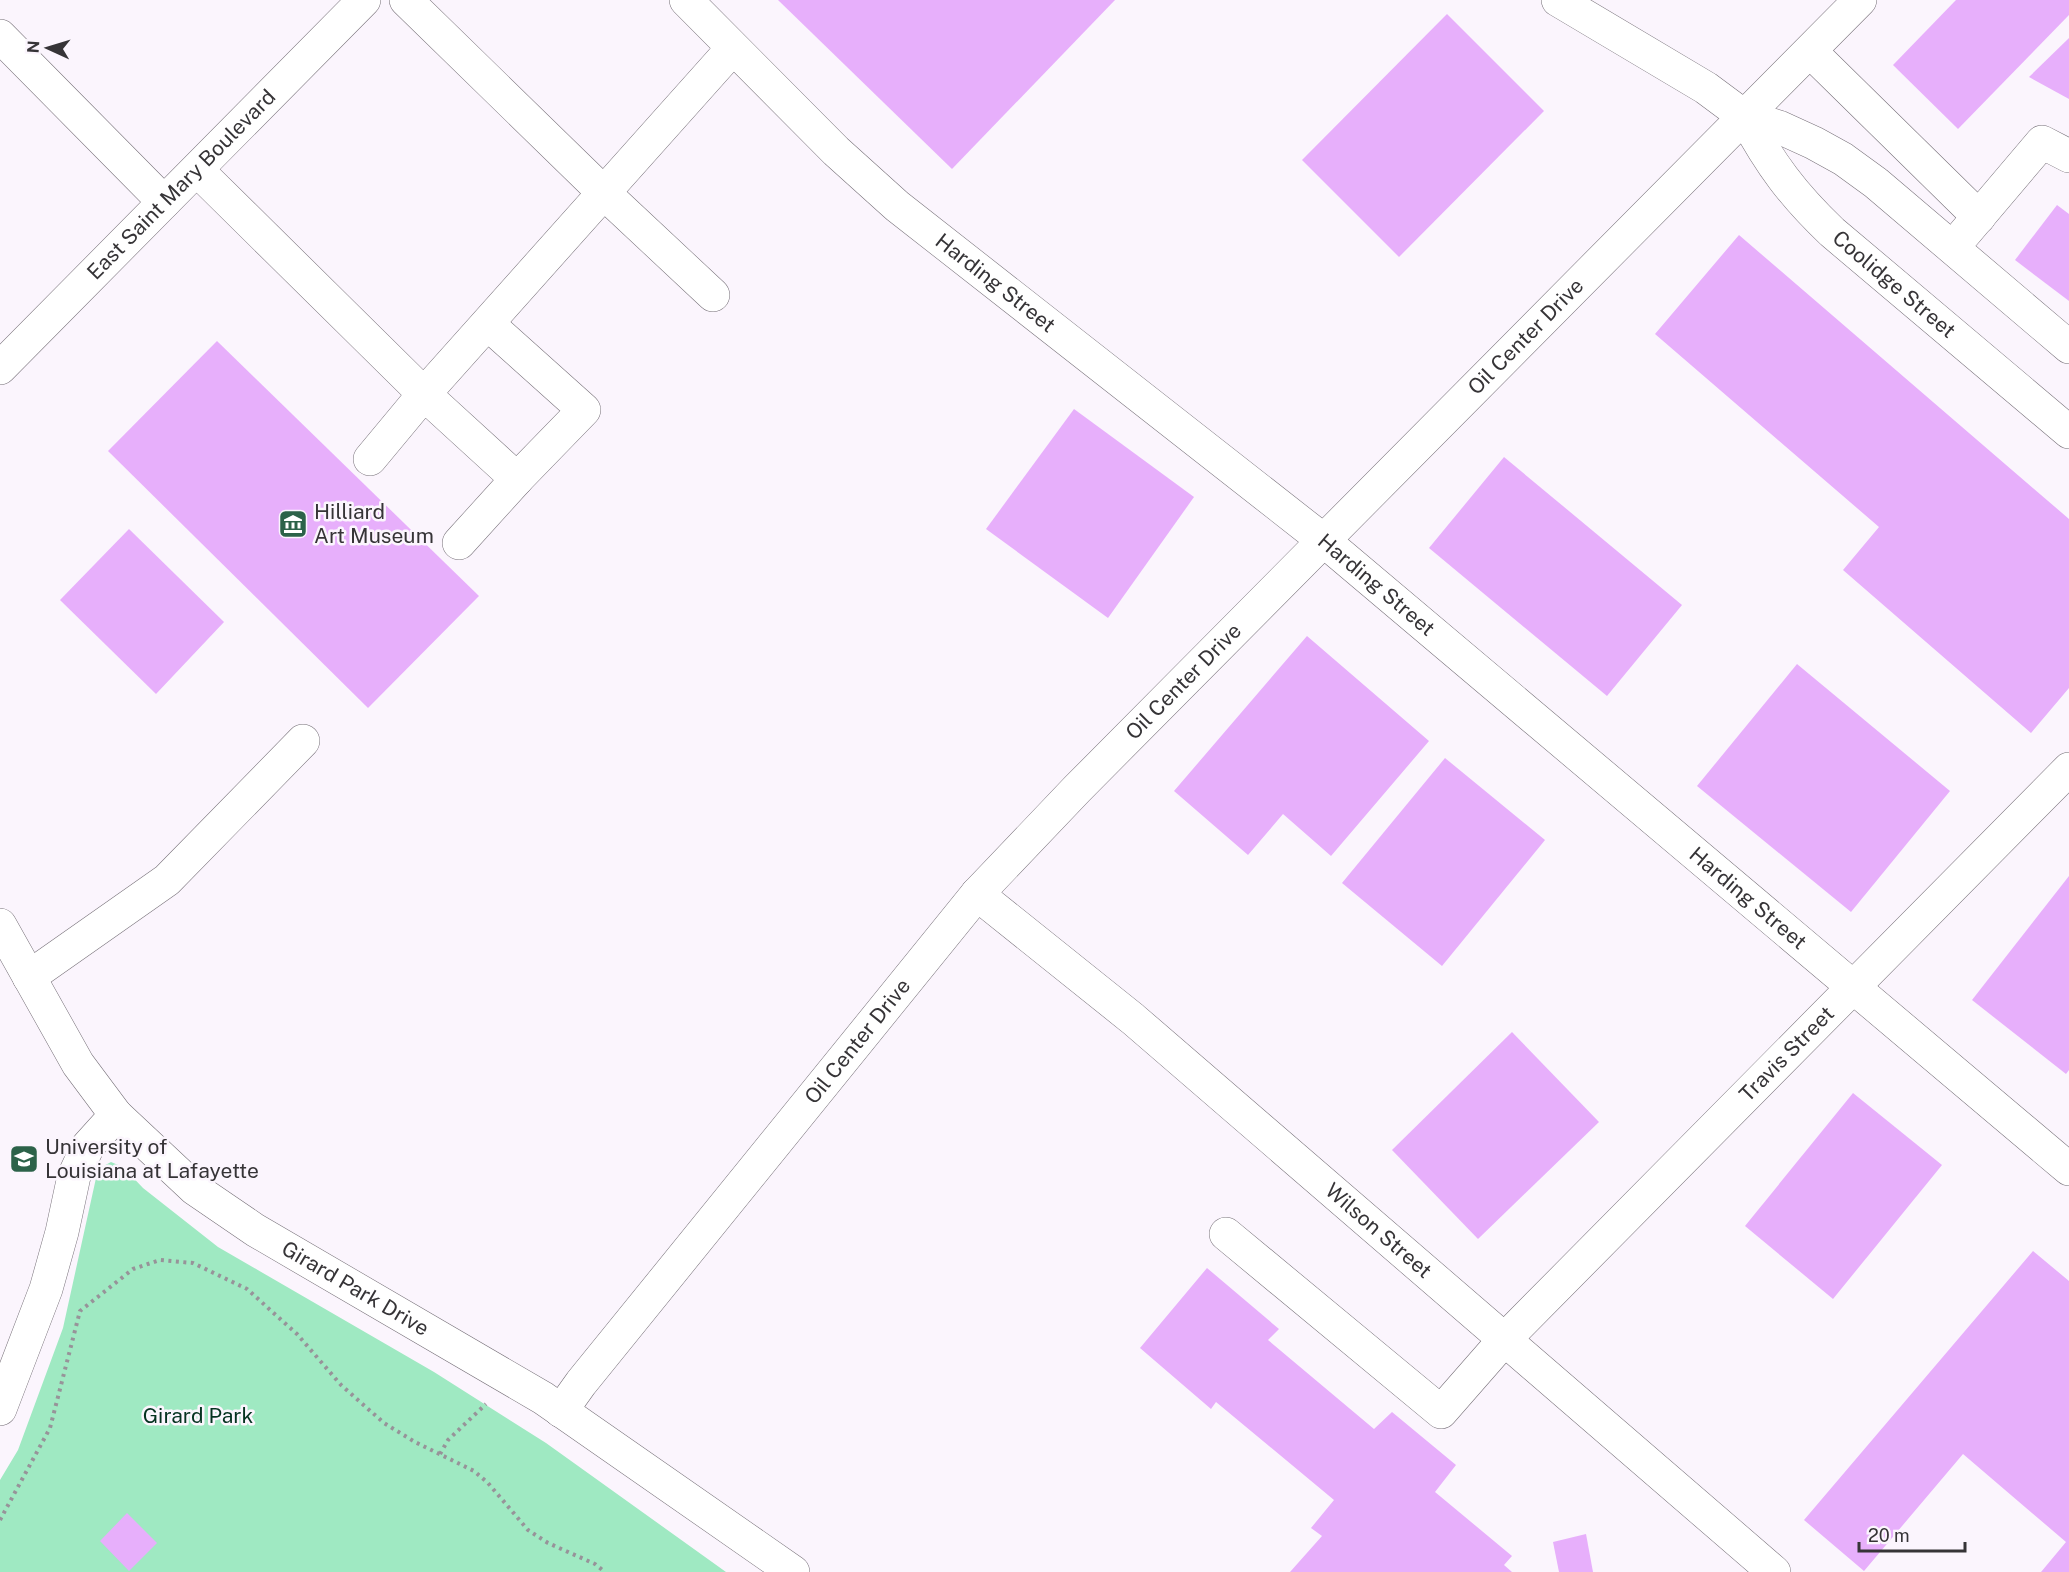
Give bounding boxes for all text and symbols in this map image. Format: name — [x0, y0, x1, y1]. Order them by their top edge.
north arrow — [18, 18, 78, 78]
text: N — [24, 40, 43, 54]
street label: East Saint Mary Boulevard — [82, 84, 280, 285]
street label: Coolidge Street — [1828, 225, 1961, 343]
street label: Harding Street — [931, 228, 1061, 337]
street label: Oil Center Drive — [1463, 273, 1589, 400]
place label: Hilliard Art Museum — [314, 499, 434, 548]
museum icon: Hilliard Art Museum — [277, 508, 309, 540]
street label: Harding Street — [1313, 528, 1440, 641]
street label: Oil Center Drive — [1120, 618, 1246, 745]
street label: Harding Street — [1685, 841, 1812, 954]
street label: Oil Center Drive — [799, 974, 915, 1109]
street label: Travis Street — [1734, 1001, 1839, 1107]
place label: University of Louisiana at Lafayette — [45, 1134, 259, 1183]
school or university icon: University of Louisiana at Lafayette — [8, 1143, 40, 1175]
street label: Wilson Street — [1320, 1178, 1437, 1283]
street label: Girard Park Drive — [277, 1235, 434, 1341]
park label: Girard Park — [143, 1403, 254, 1428]
scale bar — [1859, 1515, 1966, 1553]
text: 20 m — [1868, 1525, 1910, 1546]

